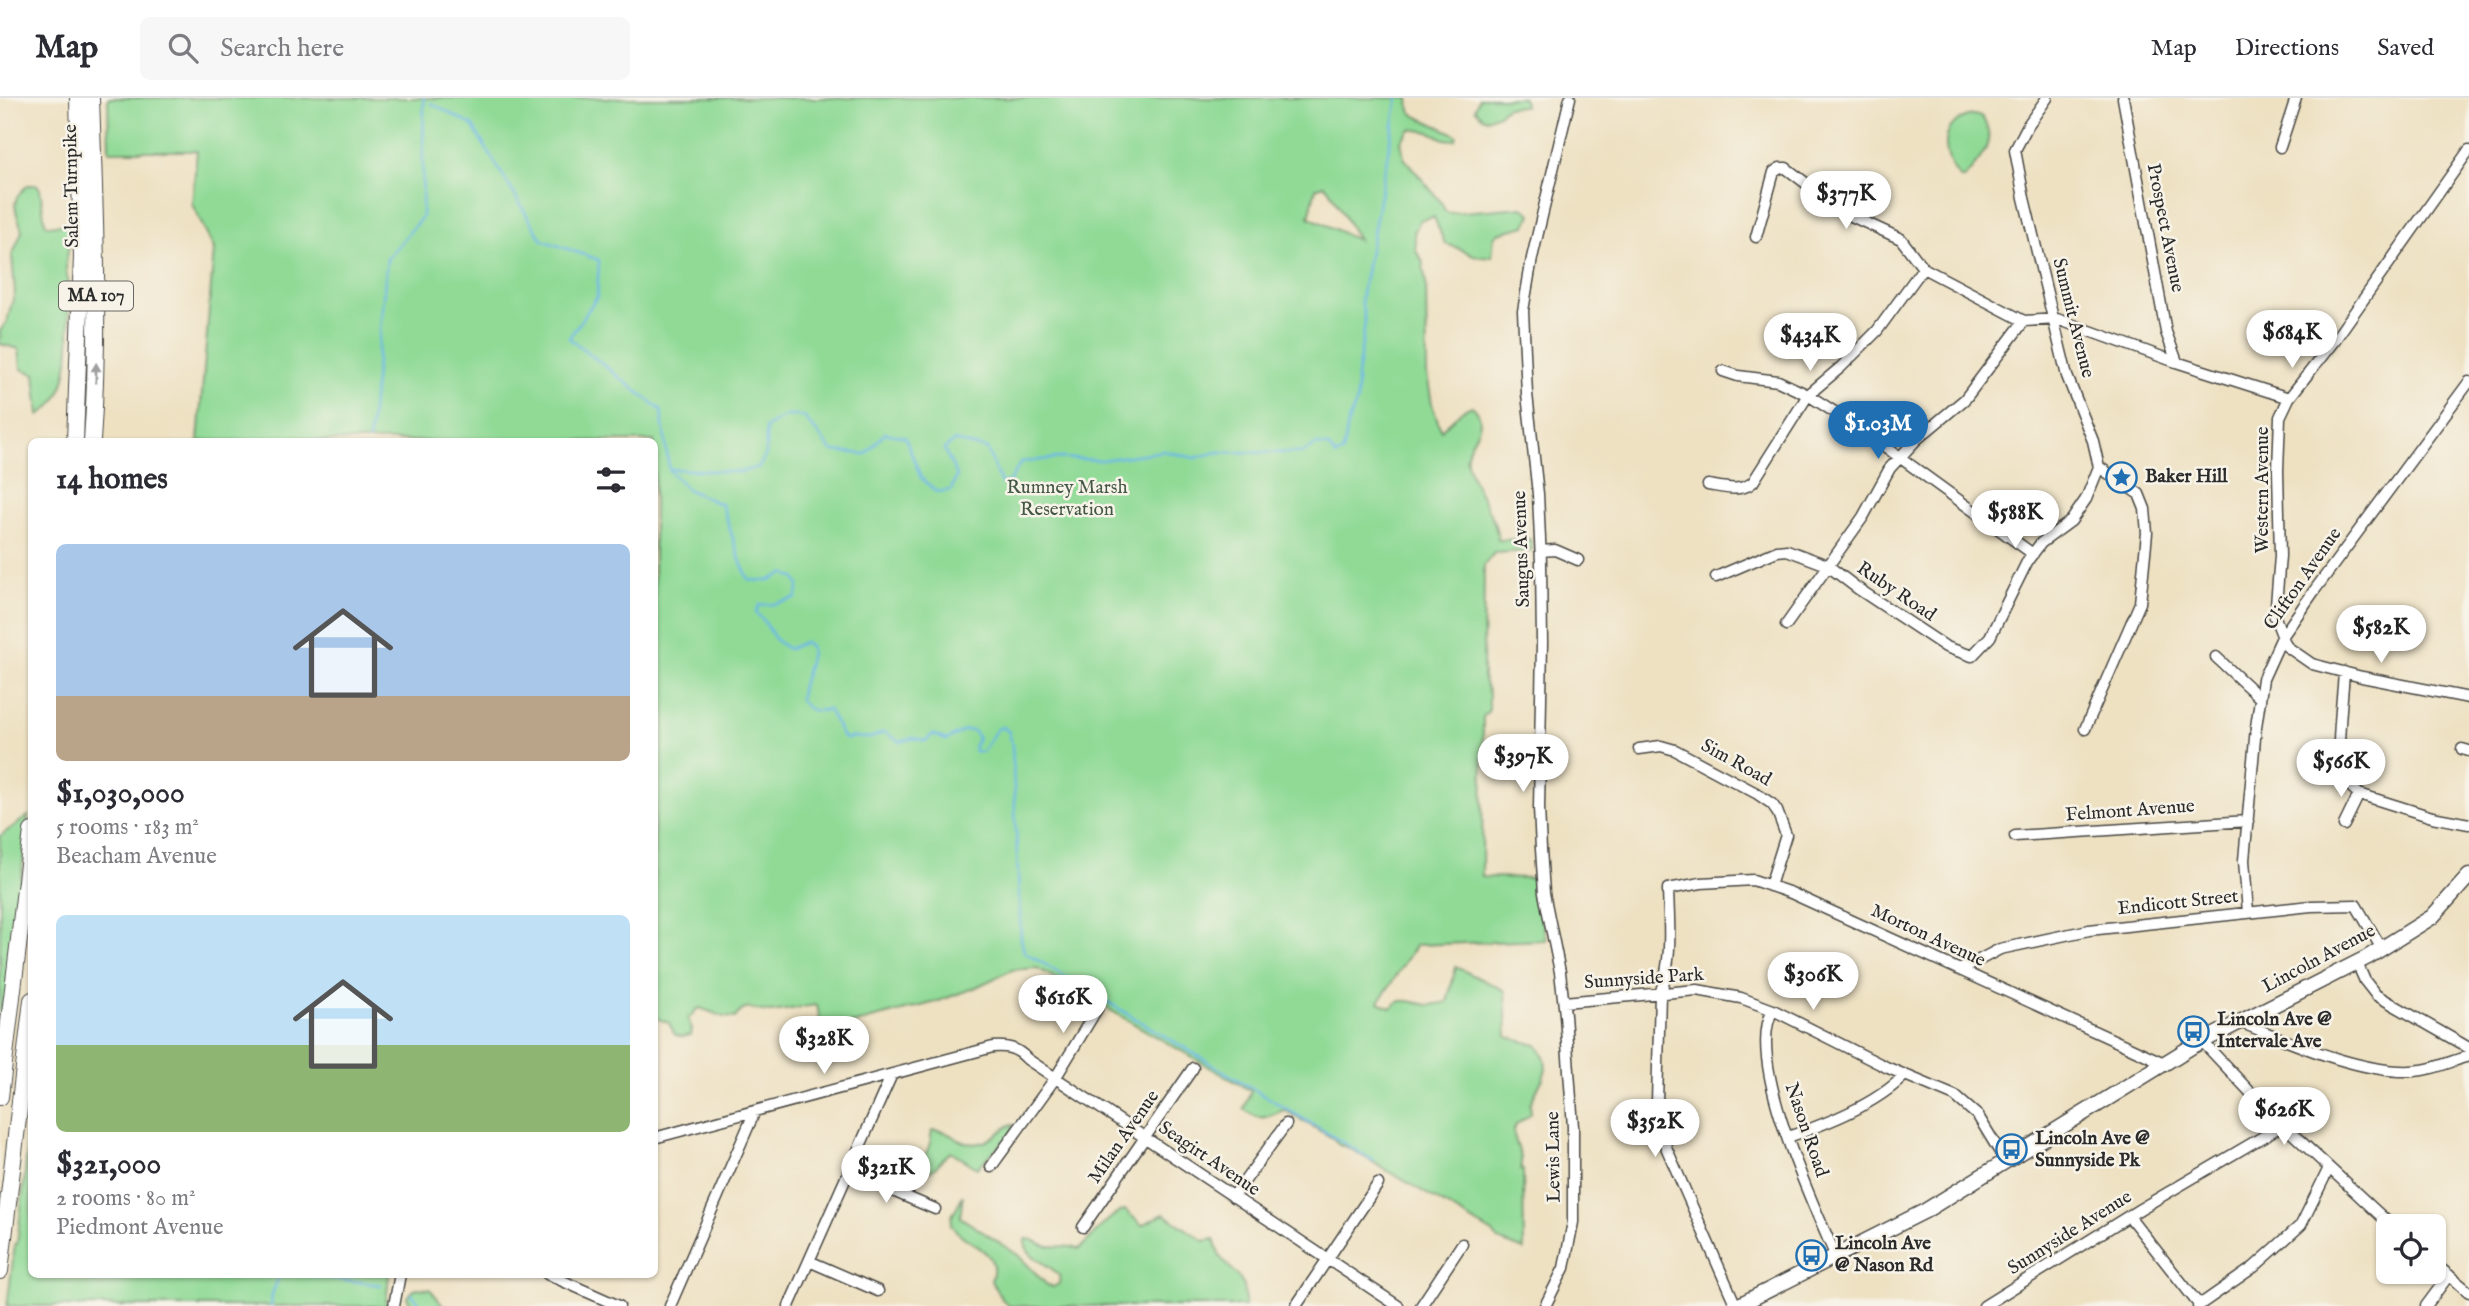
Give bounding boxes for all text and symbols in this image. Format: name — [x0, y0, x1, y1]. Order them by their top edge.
search box — [140, 17, 630, 80]
text: Map — [35, 27, 98, 69]
icon: search — [164, 29, 202, 67]
text: Search here — [220, 32, 344, 65]
text: Map — [2151, 33, 2197, 64]
text: Directions — [2235, 33, 2339, 64]
text: Saved — [2377, 33, 2434, 64]
street label: Salem Turnpike — [59, 124, 85, 248]
street label: Prospect Avenue — [2141, 162, 2189, 295]
pin: $377K — [1797, 172, 1895, 231]
text: $377K — [1816, 179, 1876, 208]
street label: Summit Avenue — [2047, 256, 2100, 381]
road number: MA 107 — [59, 281, 133, 310]
pin: $684K — [2243, 310, 2341, 370]
pin: $434K — [1761, 314, 1859, 373]
text: $684K — [2262, 318, 2322, 347]
text: $434K — [1780, 321, 1840, 350]
one-way arrow — [90, 362, 102, 384]
pin: $1.03M — [1821, 402, 1935, 461]
text: $1.03M — [1844, 409, 1912, 438]
street label: Western Avenue — [2251, 426, 2275, 554]
place icon: Baker Hill — [2105, 460, 2139, 494]
text: 14 homes — [56, 461, 168, 499]
icon: filters — [592, 461, 630, 499]
place label: Baker Hill — [2145, 465, 2228, 489]
park label: Rumney Marsh Reservation — [1006, 476, 1128, 522]
street label: Saugus Avenue — [1508, 490, 1536, 608]
pin: $588K — [1966, 490, 2064, 550]
text: $588K — [1987, 498, 2043, 527]
street label: Clifton Avenue — [2259, 523, 2347, 635]
street label: Ruby Road — [1852, 557, 1941, 628]
icon: home — [280, 590, 406, 716]
pin: $582K — [2332, 606, 2430, 665]
text: $582K — [2352, 613, 2410, 642]
pin: $397K — [1474, 734, 1572, 794]
street label: Sim Road — [1697, 734, 1776, 792]
pin: $566K — [2292, 740, 2390, 799]
text: $397K — [1494, 742, 1552, 771]
text: $566K — [2312, 747, 2370, 776]
text: $1,030,000 — [56, 775, 185, 813]
street label: Felmont Avenue — [2065, 794, 2196, 827]
text: 5 rooms · 183 m² — [56, 813, 199, 842]
text: Beacham Avenue — [56, 842, 217, 871]
street label: Endicott Street — [2116, 885, 2240, 921]
street label: Morton Avenue — [1867, 899, 1989, 973]
street label: Lincoln Avenue — [2258, 919, 2380, 999]
pin: $306K — [1764, 953, 1862, 1012]
text: $306K — [1784, 960, 1842, 989]
icon: home — [280, 961, 406, 1087]
street label: Sunnyside Park — [1583, 963, 1705, 995]
pin: $616K — [1014, 976, 1112, 1035]
text: $616K — [1034, 983, 1092, 1012]
place label: Lincoln Ave @ Intervale Ave — [2217, 1008, 2332, 1054]
bus stop icon: Lincoln Ave @ Intervale Ave — [2177, 1014, 2211, 1048]
pin: $328K — [775, 1016, 873, 1076]
text: $328K — [795, 1024, 853, 1053]
street label: Nason Road — [1779, 1080, 1834, 1181]
street label: Milan Avenue — [1083, 1085, 1165, 1188]
pin: $626K — [2235, 1088, 2333, 1147]
text: $626K — [2254, 1095, 2314, 1124]
pin: $352K — [1606, 1100, 1704, 1159]
text: $352K — [1626, 1107, 1684, 1136]
street label: Lewis Lane — [1541, 1111, 1567, 1203]
street label: Seagirt Avenue — [1153, 1116, 1265, 1202]
place label: Lincoln Ave @ Sunnyside Pk — [2035, 1127, 2150, 1173]
bus stop icon: Lincoln Ave @ Sunnyside Pk — [1995, 1133, 2029, 1167]
text: $321,000 — [56, 1146, 161, 1184]
pin: $321K — [837, 1146, 935, 1205]
text: $321K — [857, 1153, 915, 1182]
text: 2 rooms · 80 m² — [56, 1184, 196, 1213]
street label: Sunnyside Avenue — [2004, 1185, 2137, 1281]
text: Piedmont Avenue — [56, 1213, 224, 1242]
map controls — [2376, 1214, 2446, 1284]
button: locate — [2376, 1214, 2446, 1284]
place label: Lincoln Ave @ Nason Rd — [1835, 1232, 1934, 1278]
bus stop icon: Lincoln Ave @ Nason Rd — [1795, 1238, 1829, 1272]

